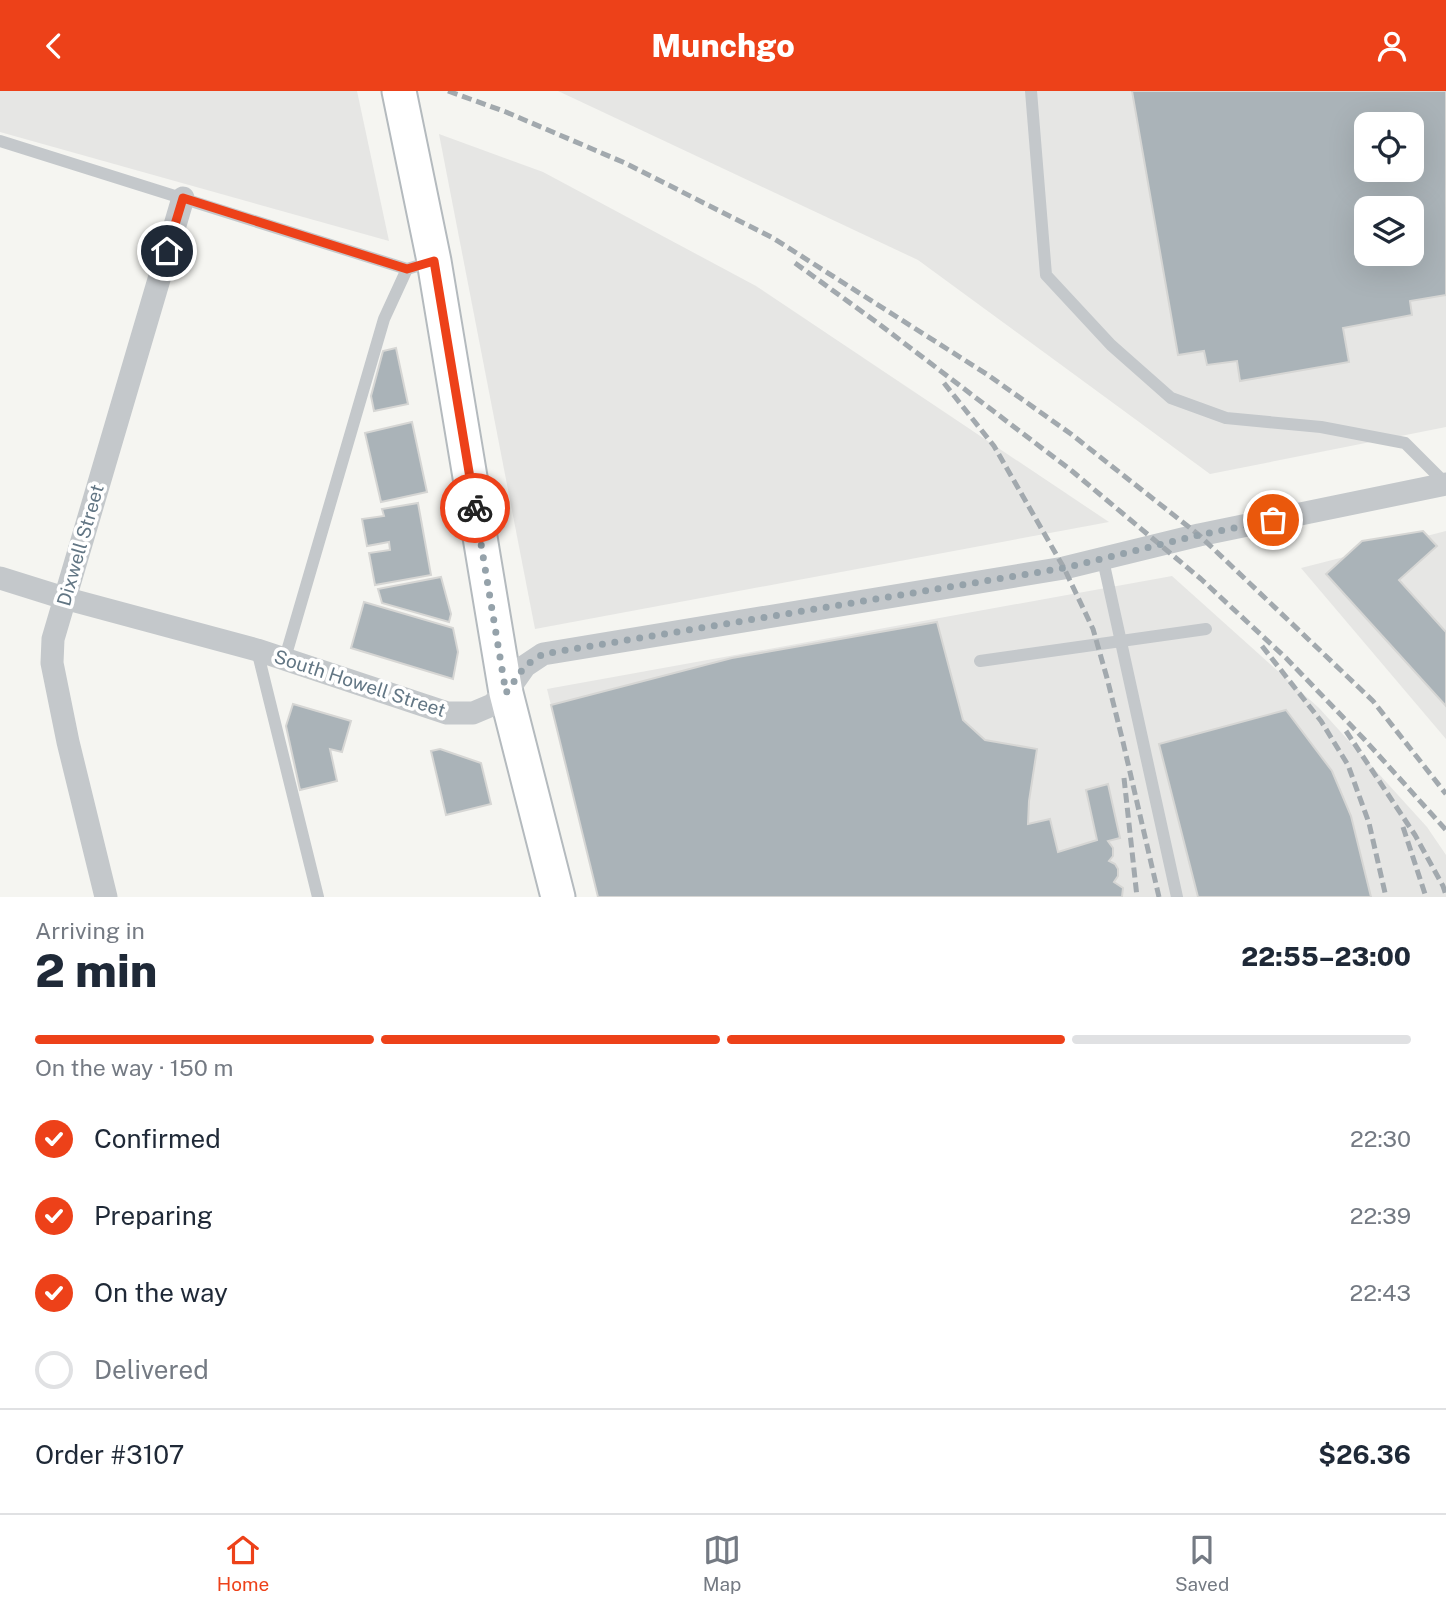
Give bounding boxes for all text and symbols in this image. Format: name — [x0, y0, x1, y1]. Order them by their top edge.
icon: back — [35, 27, 73, 65]
text: Munchgo — [651, 27, 795, 64]
icon: person — [1373, 27, 1411, 65]
map controls — [1354, 112, 1424, 266]
button: locate — [1354, 112, 1424, 182]
button: layers — [1354, 196, 1424, 266]
pin — [137, 221, 197, 281]
icon: home — [148, 232, 186, 270]
courier — [440, 473, 510, 543]
street label: Dixwell Street — [52, 482, 108, 608]
icon: bike — [456, 489, 494, 527]
pin — [1243, 490, 1303, 550]
icon: bag — [1254, 501, 1292, 539]
street label: South Howell Street — [271, 645, 449, 721]
text: Arriving in — [35, 917, 145, 944]
text: 22:55–23:00 — [1241, 941, 1411, 972]
text: 2 min — [35, 943, 157, 997]
text: On the way · 150 m — [35, 1054, 233, 1081]
icon: check — [35, 1120, 73, 1158]
text: Confirmed — [94, 1123, 221, 1154]
text: 22:30 — [1350, 1125, 1411, 1152]
icon: check — [35, 1197, 73, 1235]
text: Preparing — [94, 1200, 213, 1231]
text: 22:39 — [1350, 1202, 1411, 1229]
icon: check — [35, 1274, 73, 1312]
text: On the way — [94, 1277, 228, 1308]
text: 22:43 — [1350, 1279, 1411, 1306]
text: Delivered — [94, 1354, 209, 1385]
text: Order #3107 — [35, 1439, 184, 1470]
text: $26.36 — [1318, 1439, 1411, 1470]
tab: Home — [217, 1531, 269, 1595]
tab: Map — [703, 1531, 741, 1595]
tab: Saved — [1175, 1531, 1229, 1595]

